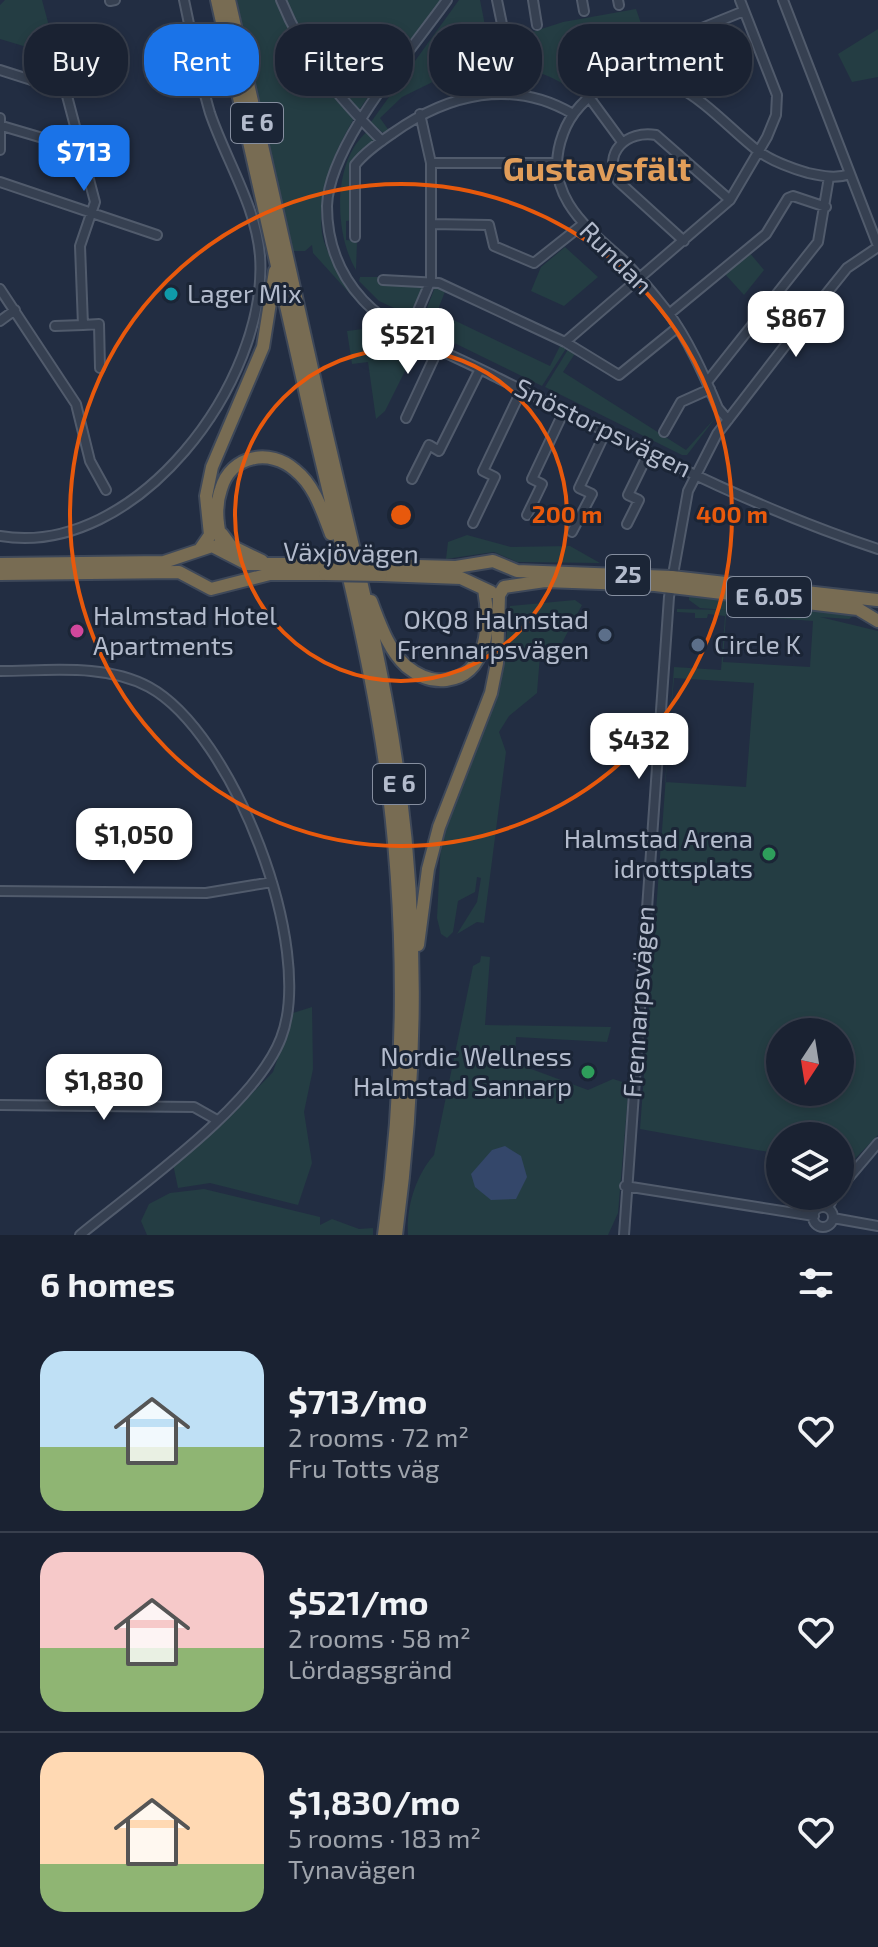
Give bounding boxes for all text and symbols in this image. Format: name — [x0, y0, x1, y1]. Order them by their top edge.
chip: Buy — [24, 24, 128, 96]
chip: Rent — [144, 24, 259, 96]
chip: Filters — [275, 24, 413, 96]
chip: New — [429, 24, 542, 96]
chip: Apartment — [558, 24, 752, 96]
road number: E 6 — [231, 103, 283, 143]
pin: $713 — [37, 125, 131, 193]
text: $713 — [57, 135, 111, 166]
district label: Gustavsfält — [503, 147, 691, 188]
street label: Rundan — [574, 214, 660, 300]
place label: Lager Mix — [187, 277, 302, 308]
marker: Lager Mix — [162, 285, 180, 303]
pin: $867 — [749, 291, 843, 359]
text: $867 — [766, 301, 826, 332]
pin: $521 — [361, 308, 455, 376]
text: $521 — [380, 318, 436, 349]
street label: Snöstorpsvägen — [510, 371, 697, 483]
text: 200 m — [532, 499, 602, 528]
text: 400 m — [696, 499, 768, 528]
centre of rings — [387, 501, 415, 529]
street label: Växjövägen — [283, 535, 419, 568]
road number: 25 — [606, 555, 650, 595]
road number: E 6.05 — [727, 577, 811, 617]
place label: Halmstad Hotel Apartments — [93, 599, 277, 660]
place label: OKQ8 Halmstad Frennarpsvägen — [397, 603, 589, 664]
marker: Halmstad Hotel Apartments — [68, 622, 86, 640]
marker: OKQ8 Halmstad Frennarpsvägen — [596, 626, 614, 644]
place label: Circle K — [714, 628, 801, 659]
marker: Circle K — [689, 636, 707, 654]
pin: $432 — [592, 713, 686, 781]
text: $432 — [608, 723, 670, 754]
road number: E 6 — [373, 764, 425, 804]
pin: $1,050 — [69, 808, 199, 876]
text: $1,050 — [94, 818, 174, 849]
place label: Halmstad Arena idrottsplats — [564, 822, 753, 883]
marker: Halmstad Arena idrottsplats — [760, 845, 778, 863]
street label: Frennarpsvägen — [615, 905, 660, 1099]
north arrow — [766, 1018, 854, 1106]
map controls — [766, 1018, 854, 1210]
place label: Nordic Wellness Halmstad Sannarp — [353, 1040, 572, 1101]
pin: $1,830 — [39, 1054, 169, 1122]
marker: Nordic Wellness Halmstad Sannarp — [579, 1063, 597, 1081]
text: $1,830 — [64, 1064, 144, 1095]
button: layers — [766, 1122, 854, 1210]
icon: filters — [794, 1261, 838, 1305]
text: 6 homes — [40, 1263, 175, 1304]
text: $713/mo — [288, 1380, 427, 1421]
icon: home — [104, 1383, 200, 1479]
icon: heart — [794, 1409, 838, 1453]
text: 2 rooms · 72 m² — [288, 1421, 469, 1452]
text: Fru Totts väg — [288, 1452, 440, 1483]
text: $521/mo — [288, 1581, 429, 1622]
icon: home — [104, 1584, 200, 1680]
icon: heart — [794, 1610, 838, 1654]
text: 2 rooms · 58 m² — [288, 1622, 471, 1653]
text: Lördagsgränd — [288, 1653, 452, 1684]
text: $1,830/mo — [288, 1781, 460, 1822]
icon: home — [104, 1784, 200, 1880]
icon: heart — [794, 1810, 838, 1854]
text: 5 rooms · 183 m² — [288, 1822, 481, 1853]
text: Tynavägen — [288, 1853, 416, 1884]

